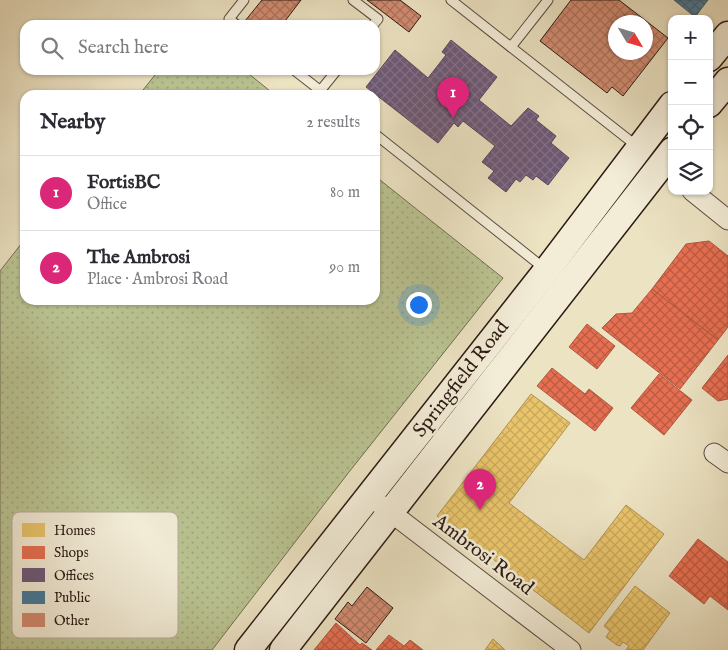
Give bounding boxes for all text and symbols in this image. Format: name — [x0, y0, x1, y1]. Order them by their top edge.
north arrow — [608, 15, 653, 60]
map controls — [668, 15, 713, 195]
button: + — [668, 15, 713, 60]
search box — [20, 20, 380, 75]
icon: search — [38, 34, 66, 62]
text: Search here — [78, 36, 169, 60]
button: − — [668, 60, 713, 105]
pin: 1 — [437, 77, 469, 118]
button: locate — [668, 105, 713, 150]
text: Nearby — [40, 109, 105, 136]
text: 2 results — [306, 113, 360, 133]
button: layers — [668, 150, 713, 195]
text: FortisBC — [87, 171, 160, 195]
text: 1 — [53, 183, 59, 203]
text: 80 m — [330, 183, 360, 203]
text: Office — [87, 195, 127, 215]
text: The Ambrosi — [87, 246, 190, 270]
text: 2 — [52, 258, 60, 278]
text: 90 m — [329, 258, 360, 278]
text: Place · Ambrosi Road — [87, 270, 228, 290]
your location — [406, 292, 432, 318]
street label: Springfield Road — [408, 315, 515, 443]
pin: 2 — [464, 469, 496, 510]
street label: Ambrosi Road — [427, 508, 539, 601]
legend — [12, 512, 178, 638]
text: Homes — [54, 522, 96, 540]
text: Shops — [54, 544, 89, 562]
text: Offices — [54, 567, 94, 585]
text: Public — [54, 589, 90, 607]
text: Other — [54, 612, 89, 630]

